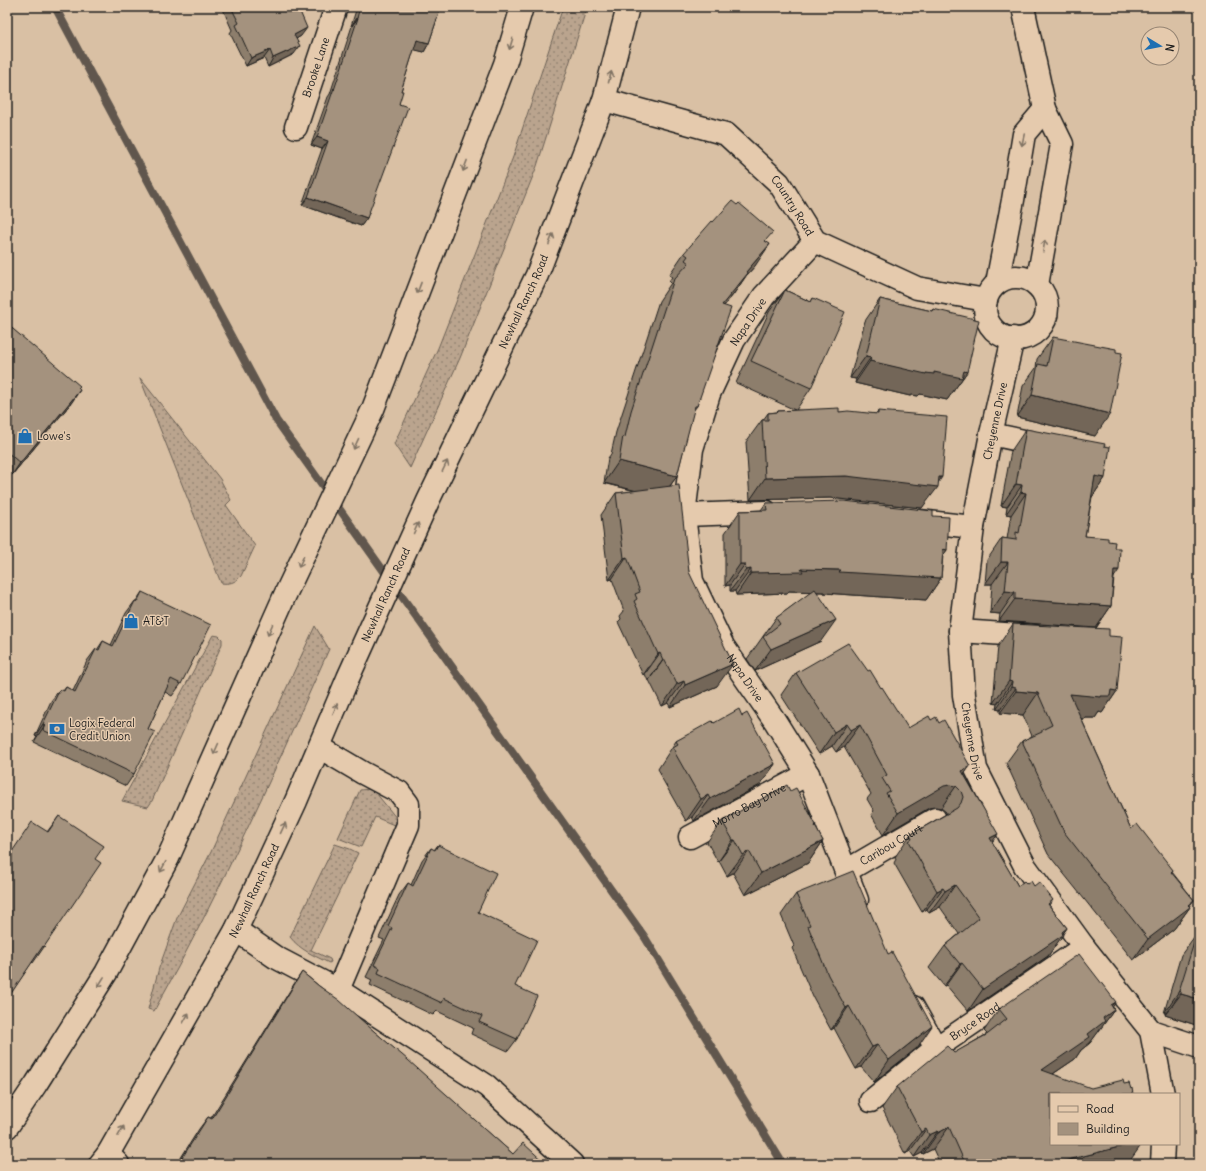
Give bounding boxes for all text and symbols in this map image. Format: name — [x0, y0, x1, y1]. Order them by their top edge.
north arrow — [1140, 26, 1180, 66]
street label: Brooke Lane — [299, 35, 332, 99]
one-way arrow — [507, 38, 514, 51]
text: N — [1162, 43, 1177, 53]
one-way arrow — [607, 71, 614, 84]
one-way arrow — [1019, 133, 1027, 146]
one-way arrow — [461, 160, 469, 172]
street label: Country Road — [768, 172, 817, 239]
one-way arrow — [548, 233, 556, 245]
one-way arrow — [1040, 240, 1048, 253]
street label: Newhall Ranch Road — [496, 252, 551, 351]
one-way arrow — [415, 281, 423, 293]
street label: Napa Drive — [727, 295, 769, 349]
street label: Cheyenne Drive — [980, 381, 1010, 461]
shop icon: Lowe's — [16, 427, 34, 445]
place label: Lowe's — [37, 429, 71, 443]
one-way arrow — [352, 438, 359, 450]
one-way arrow — [442, 460, 449, 472]
one-way arrow — [413, 522, 420, 534]
street label: Newhall Ranch Road — [358, 545, 413, 644]
one-way arrow — [297, 555, 304, 567]
shop icon: AT&T — [122, 612, 140, 630]
place label: AT&T — [143, 614, 169, 628]
one-way arrow — [265, 624, 273, 636]
street label: Napa Drive — [724, 651, 767, 704]
street label: Cheyenne Drive — [958, 701, 987, 782]
one-way arrow — [332, 703, 340, 715]
place label: Logix Federal Credit Union — [69, 716, 135, 743]
bank icon: Logix Federal Credit Union — [48, 720, 66, 738]
one-way arrow — [212, 743, 220, 755]
street label: Morro Bay Drive — [710, 780, 788, 831]
street label: Caribou Court — [857, 821, 925, 868]
one-way arrow — [280, 822, 287, 834]
street label: Newhall Ranch Road — [226, 841, 282, 940]
one-way arrow — [158, 861, 166, 873]
one-way arrow — [96, 976, 105, 987]
street label: Bryce Road — [947, 999, 1003, 1043]
one-way arrow — [182, 1012, 190, 1024]
legend — [1050, 1093, 1180, 1145]
text: Road — [1086, 1101, 1114, 1116]
text: Building — [1086, 1121, 1130, 1136]
one-way arrow — [117, 1125, 125, 1137]

